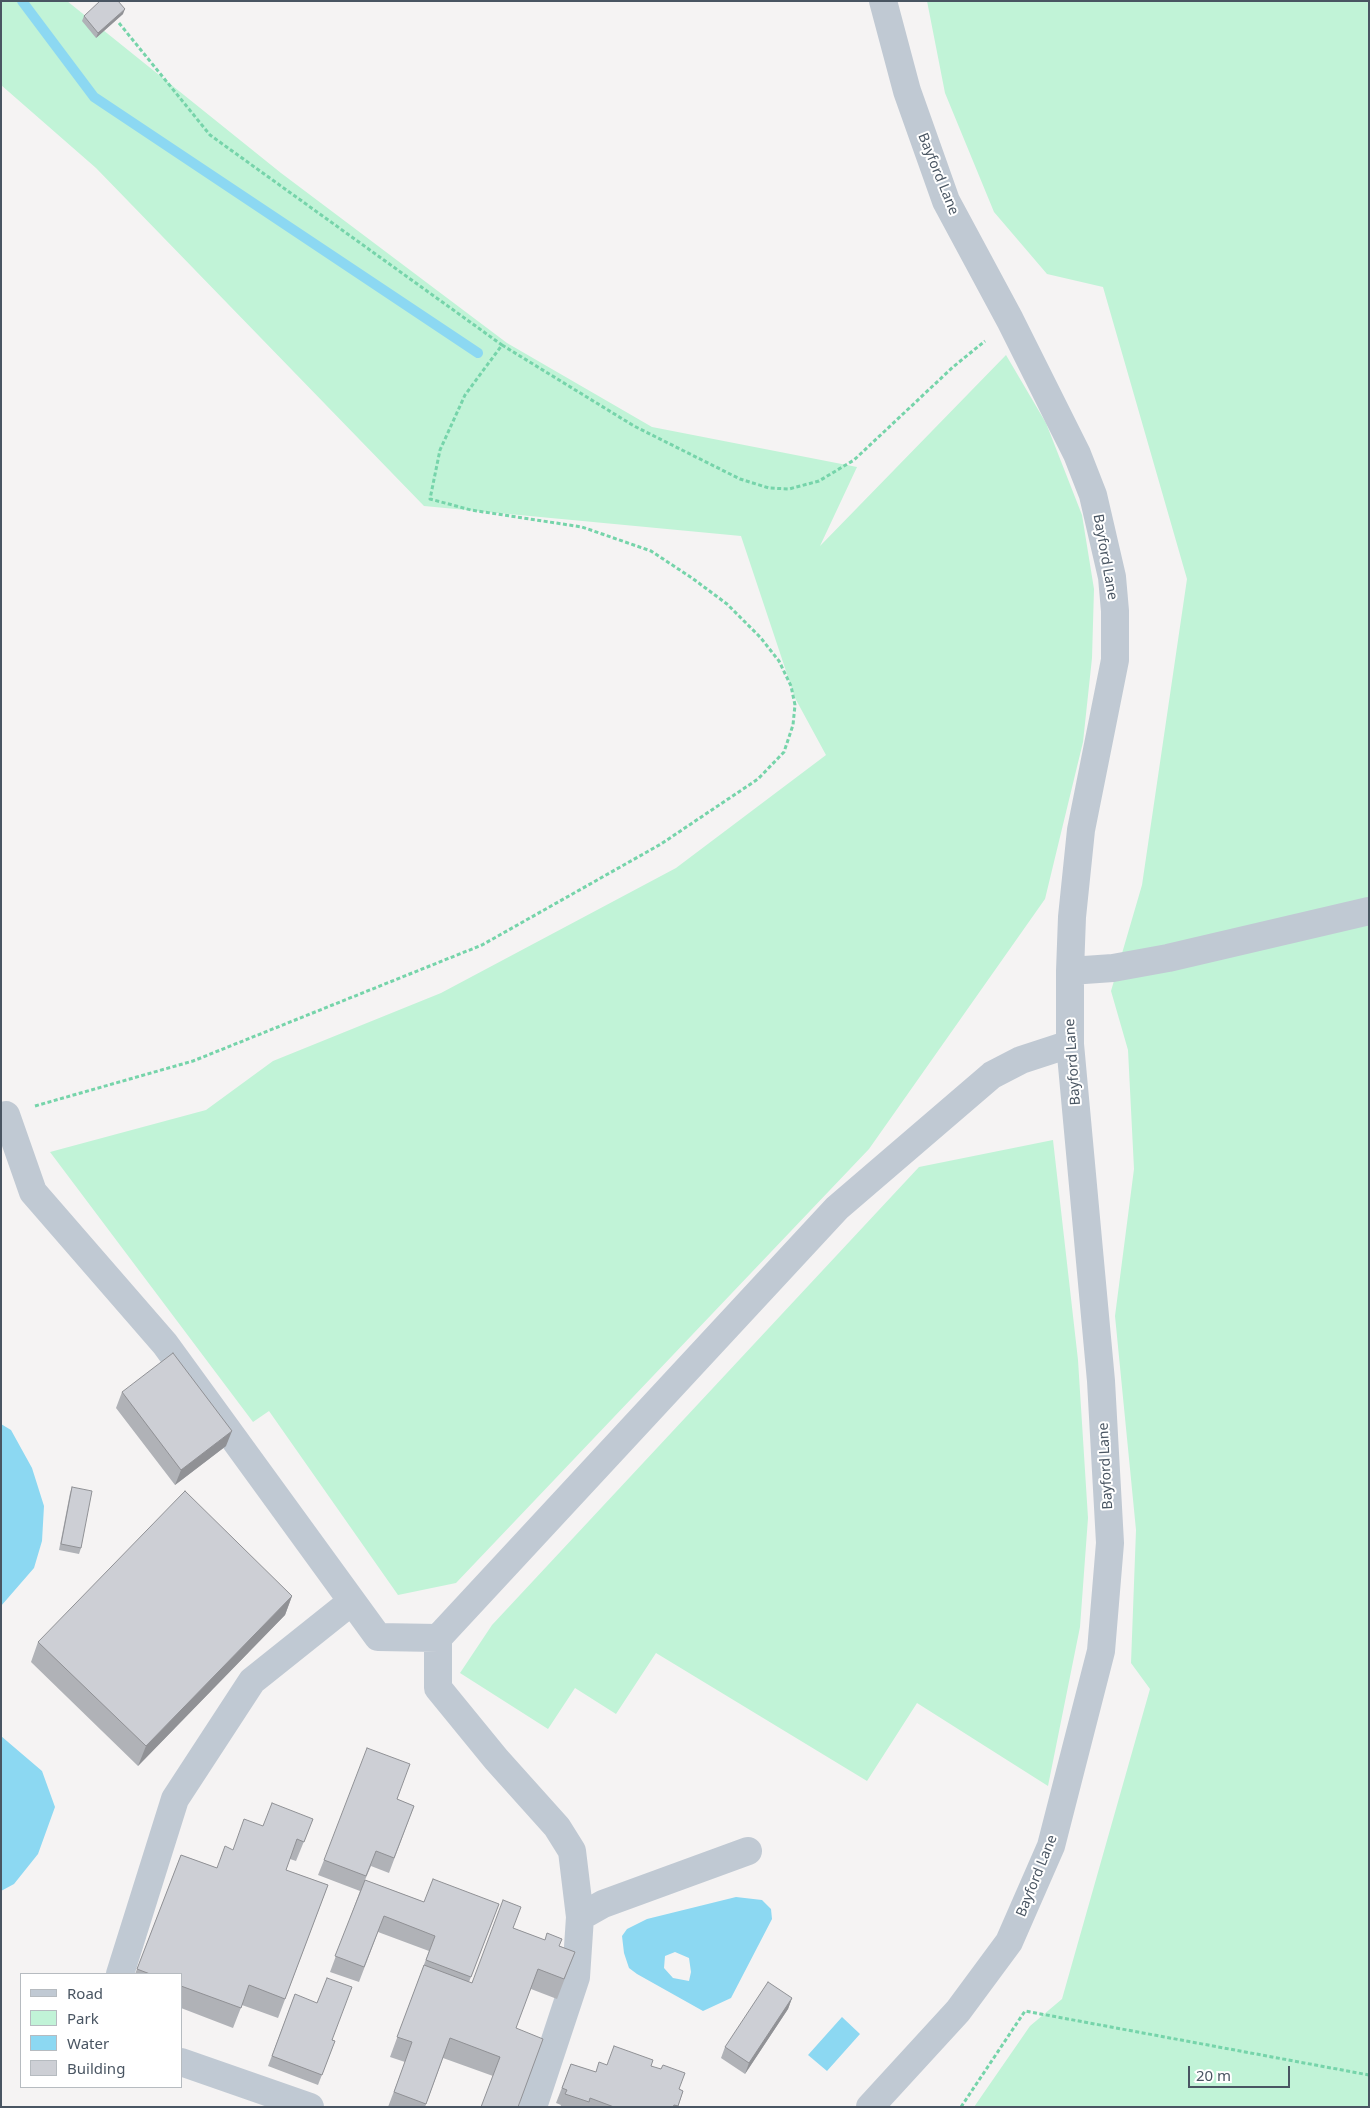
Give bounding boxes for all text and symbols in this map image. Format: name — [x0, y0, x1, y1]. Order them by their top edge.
street label: Bayford Lane — [914, 131, 962, 217]
street label: Bayford Lane — [1089, 513, 1121, 601]
street label: Bayford Lane — [1062, 1018, 1084, 1106]
street label: Bayford Lane — [1095, 1422, 1117, 1510]
street label: Bayford Lane — [1013, 1833, 1061, 1919]
legend — [20, 1973, 182, 2088]
text: Road — [67, 1983, 103, 2003]
text: Park — [67, 2008, 99, 2028]
text: Water — [67, 2033, 109, 2053]
scale bar — [1190, 2056, 1292, 2088]
text: Building — [67, 2058, 125, 2078]
text: 20 m — [1196, 2065, 1231, 2085]

